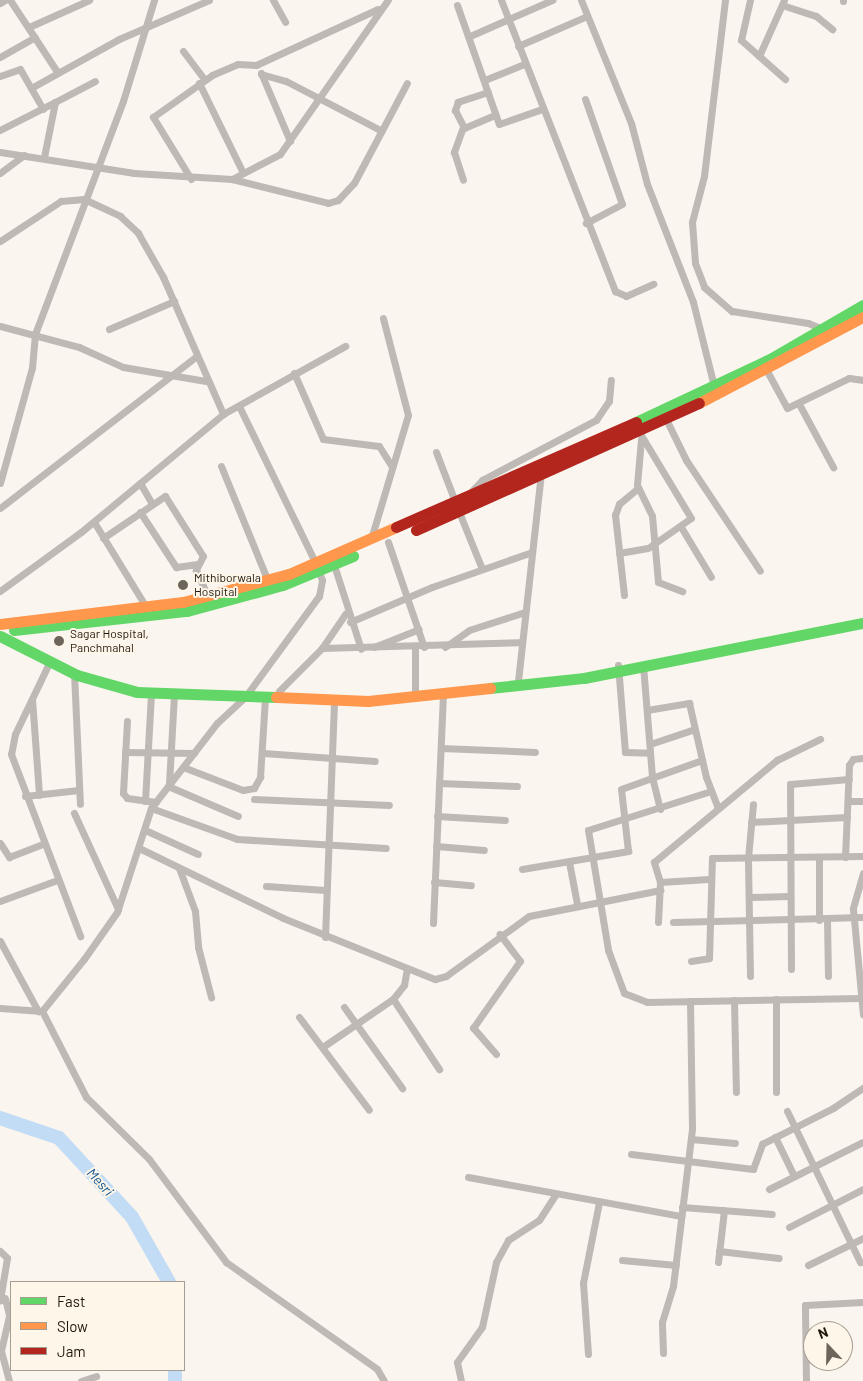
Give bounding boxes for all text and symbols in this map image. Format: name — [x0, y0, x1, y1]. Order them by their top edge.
place label: Mithiborwala Hospital — [194, 571, 261, 599]
marker: Mithiborwala Hospital — [176, 578, 190, 592]
place label: Sagar Hospital, Panchmahal — [70, 627, 149, 655]
marker: Sagar Hospital, Panchmahal — [52, 634, 66, 648]
water label: Mesri — [83, 1165, 117, 1199]
legend — [10, 1281, 185, 1371]
text: Fast — [57, 1292, 85, 1310]
text: Slow — [57, 1317, 88, 1335]
north arrow — [803, 1321, 853, 1371]
text: N — [815, 1323, 830, 1342]
text: Jam — [57, 1342, 86, 1360]

